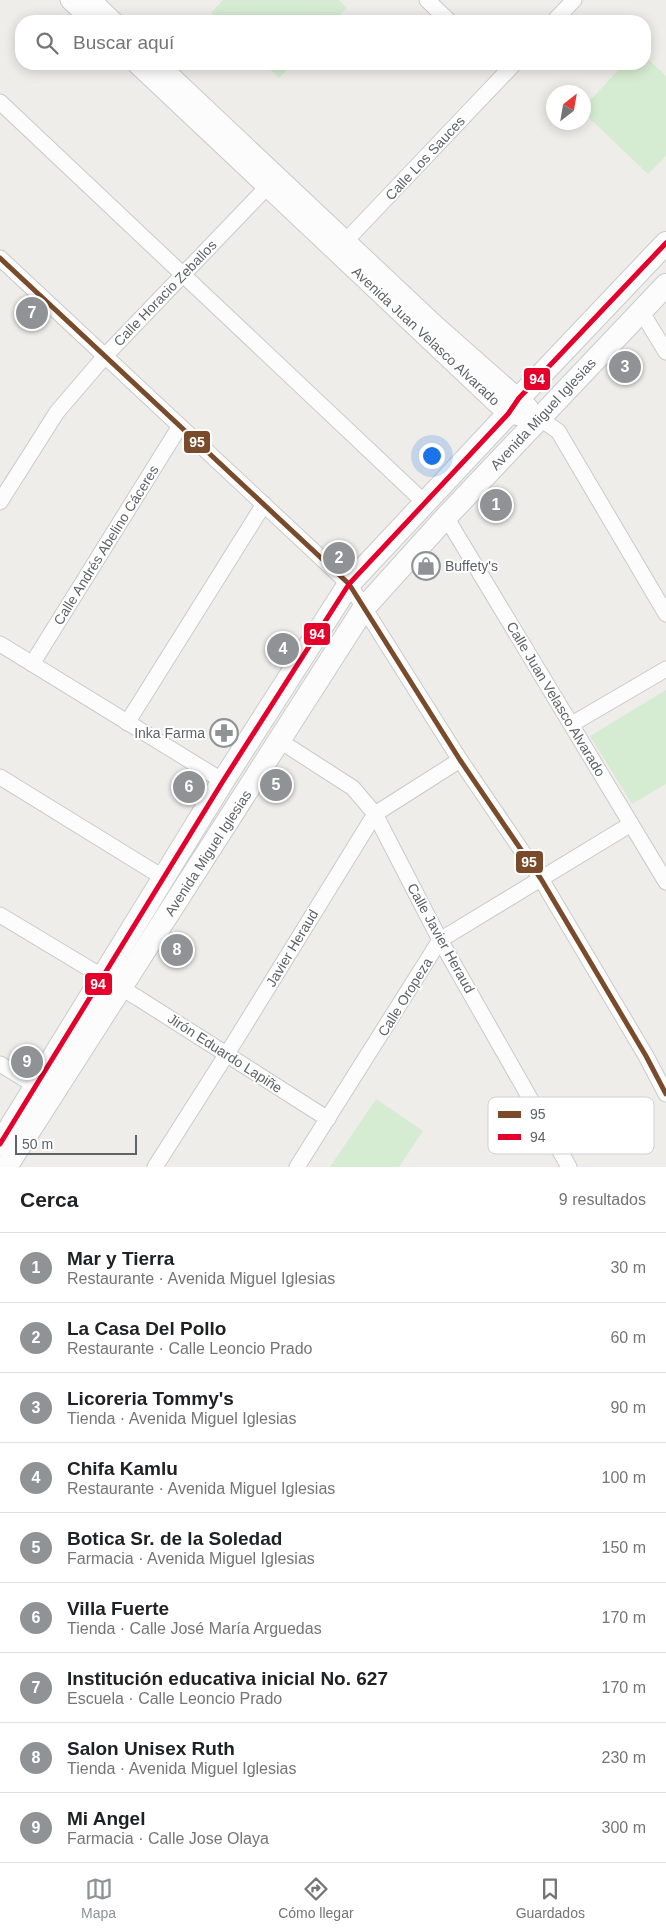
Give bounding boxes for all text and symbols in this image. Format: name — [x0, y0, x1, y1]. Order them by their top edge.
search box — [15, 15, 651, 70]
icon: search — [33, 29, 61, 57]
text: Buscar aquí — [73, 32, 174, 53]
north arrow — [546, 85, 591, 130]
street label: Calle Los Sauces — [382, 113, 468, 203]
street label: Calle Horacio Zeballos — [110, 237, 220, 349]
street label: Avenida Juan Velasco Alvarado — [349, 263, 503, 409]
pin: 7 — [16, 294, 48, 332]
pin: 3 — [609, 348, 641, 386]
street label: Avenida Miguel Iglesias — [487, 355, 599, 473]
line badge: 94 — [523, 367, 551, 391]
text: 94 — [529, 371, 545, 387]
line badge: 95 — [183, 430, 211, 454]
text: 95 — [189, 434, 205, 450]
your location — [419, 443, 445, 469]
street label: Calle Andrés Abelino Cáceres — [50, 462, 162, 628]
pin: 1 — [480, 486, 512, 524]
pin: 2 — [323, 539, 355, 577]
shop icon: Buffety's — [411, 551, 441, 581]
place label: Buffety's — [445, 558, 498, 574]
street label: Calle Juan Velasco Alvarado — [503, 619, 609, 779]
line badge: 94 — [303, 622, 331, 646]
text: 94 — [309, 626, 325, 642]
pin: 4 — [267, 630, 299, 668]
pharmacy icon: Inka Farma — [209, 718, 239, 748]
place label: Inka Farma — [134, 725, 205, 741]
pin: 5 — [260, 766, 292, 804]
pin: 6 — [173, 768, 205, 806]
street label: Avenida Miguel Iglesias — [161, 787, 255, 919]
line badge: 95 — [515, 850, 544, 874]
text: 95 — [521, 854, 537, 870]
street label: Calle Javier Heraud — [404, 880, 478, 996]
street label: Javier Heraud — [263, 907, 321, 989]
pin: 8 — [161, 931, 193, 969]
street label: Calle Oropeza — [375, 955, 436, 1039]
line badge: 94 — [84, 972, 113, 996]
text: 94 — [90, 976, 106, 992]
street label: Jirón Eduardo Lapiñe — [165, 1010, 285, 1096]
pin: 9 — [11, 1043, 43, 1081]
legend — [488, 1097, 654, 1154]
text: 95 — [530, 1106, 546, 1122]
text: 94 — [530, 1129, 546, 1145]
scale bar — [15, 1132, 138, 1155]
text: 50 m — [22, 1136, 53, 1152]
text: Cerca — [20, 1188, 78, 1211]
text: 9 resultados — [559, 1191, 646, 1208]
text: Mar y Tierra — [67, 1248, 174, 1269]
text: 1 — [32, 1259, 40, 1276]
text: 30 m — [610, 1259, 646, 1276]
text: Restaurante · Avenida Miguel Iglesias — [67, 1270, 335, 1287]
text: La Casa Del Pollo — [67, 1318, 226, 1339]
text: 2 — [32, 1329, 40, 1346]
text: 60 m — [610, 1329, 646, 1346]
text: Restaurante · Calle Leoncio Prado — [67, 1340, 312, 1357]
text: Licoreria Tommy's — [67, 1388, 234, 1409]
text: 3 — [32, 1399, 40, 1416]
text: 90 m — [610, 1399, 646, 1416]
text: Tienda · Avenida Miguel Iglesias — [67, 1410, 296, 1427]
text: Chifa Kamlu — [67, 1458, 178, 1479]
text: 4 — [32, 1469, 40, 1486]
text: 100 m — [602, 1469, 646, 1486]
text: Restaurante · Avenida Miguel Iglesias — [67, 1480, 335, 1497]
text: Botica Sr. de la Soledad — [67, 1528, 282, 1549]
text: 5 — [32, 1539, 40, 1556]
text: 150 m — [602, 1539, 646, 1556]
text: Farmacia · Avenida Miguel Iglesias — [67, 1550, 315, 1567]
text: Villa Fuerte — [67, 1598, 169, 1619]
text: 6 — [32, 1609, 40, 1626]
text: 170 m — [602, 1609, 646, 1626]
text: Tienda · Calle José María Arguedas — [67, 1620, 322, 1637]
text: Institución educativa inicial No. 627 — [67, 1668, 388, 1689]
text: 7 — [32, 1679, 40, 1696]
text: 170 m — [602, 1679, 646, 1696]
text: Escuela · Calle Leoncio Prado — [67, 1690, 282, 1707]
text: Salon Unisex Ruth — [67, 1738, 235, 1759]
text: 8 — [32, 1749, 40, 1766]
text: 230 m — [602, 1749, 646, 1766]
text: Tienda · Avenida Miguel Iglesias — [67, 1760, 296, 1777]
text: Mi Angel — [67, 1808, 145, 1829]
text: 9 — [32, 1819, 40, 1836]
text: 300 m — [602, 1819, 646, 1836]
text: Farmacia · Calle Jose Olaya — [67, 1830, 269, 1847]
tab: Mapa — [81, 1875, 116, 1921]
tab: Cómo llegar — [278, 1875, 354, 1921]
tab: Guardados — [516, 1875, 585, 1921]

